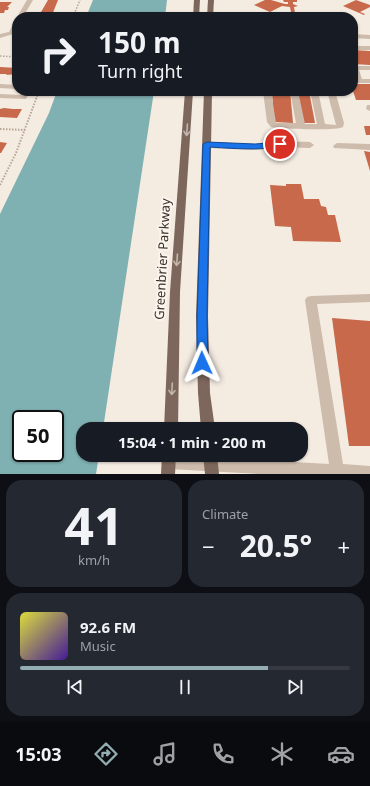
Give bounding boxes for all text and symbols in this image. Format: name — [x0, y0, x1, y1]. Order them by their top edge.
text: 150 m — [98, 23, 181, 61]
icon: right — [32, 28, 84, 80]
text: Turn right — [98, 59, 182, 83]
one-way arrow — [183, 123, 190, 136]
pin — [263, 127, 297, 161]
icon: arrive — [269, 133, 291, 155]
street label: Greenbrier Parkway — [150, 197, 174, 320]
one-way arrow — [174, 253, 181, 266]
position arrow — [181, 342, 223, 384]
one-way arrow — [169, 382, 176, 395]
speed limit sign: 50 — [12, 410, 64, 462]
text: 15:04 · 1 min · 200 m — [118, 432, 266, 452]
text: 41 — [64, 489, 124, 560]
text: Climate — [202, 505, 248, 523]
text: 20.5° — [240, 525, 312, 566]
text: − — [202, 531, 215, 561]
text: + — [337, 531, 350, 561]
text: km/h — [78, 551, 110, 569]
text: 92.6 FM — [80, 617, 136, 637]
text: Music — [80, 637, 116, 655]
icon: previous — [64, 676, 86, 698]
icon: pause — [174, 676, 196, 698]
icon: next — [284, 676, 306, 698]
icon: directions — [92, 740, 120, 768]
icon: music — [151, 740, 179, 768]
icon: phone — [209, 740, 237, 768]
icon: climate — [268, 740, 296, 768]
icon: car — [327, 740, 355, 768]
text: 15:03 — [15, 742, 62, 766]

